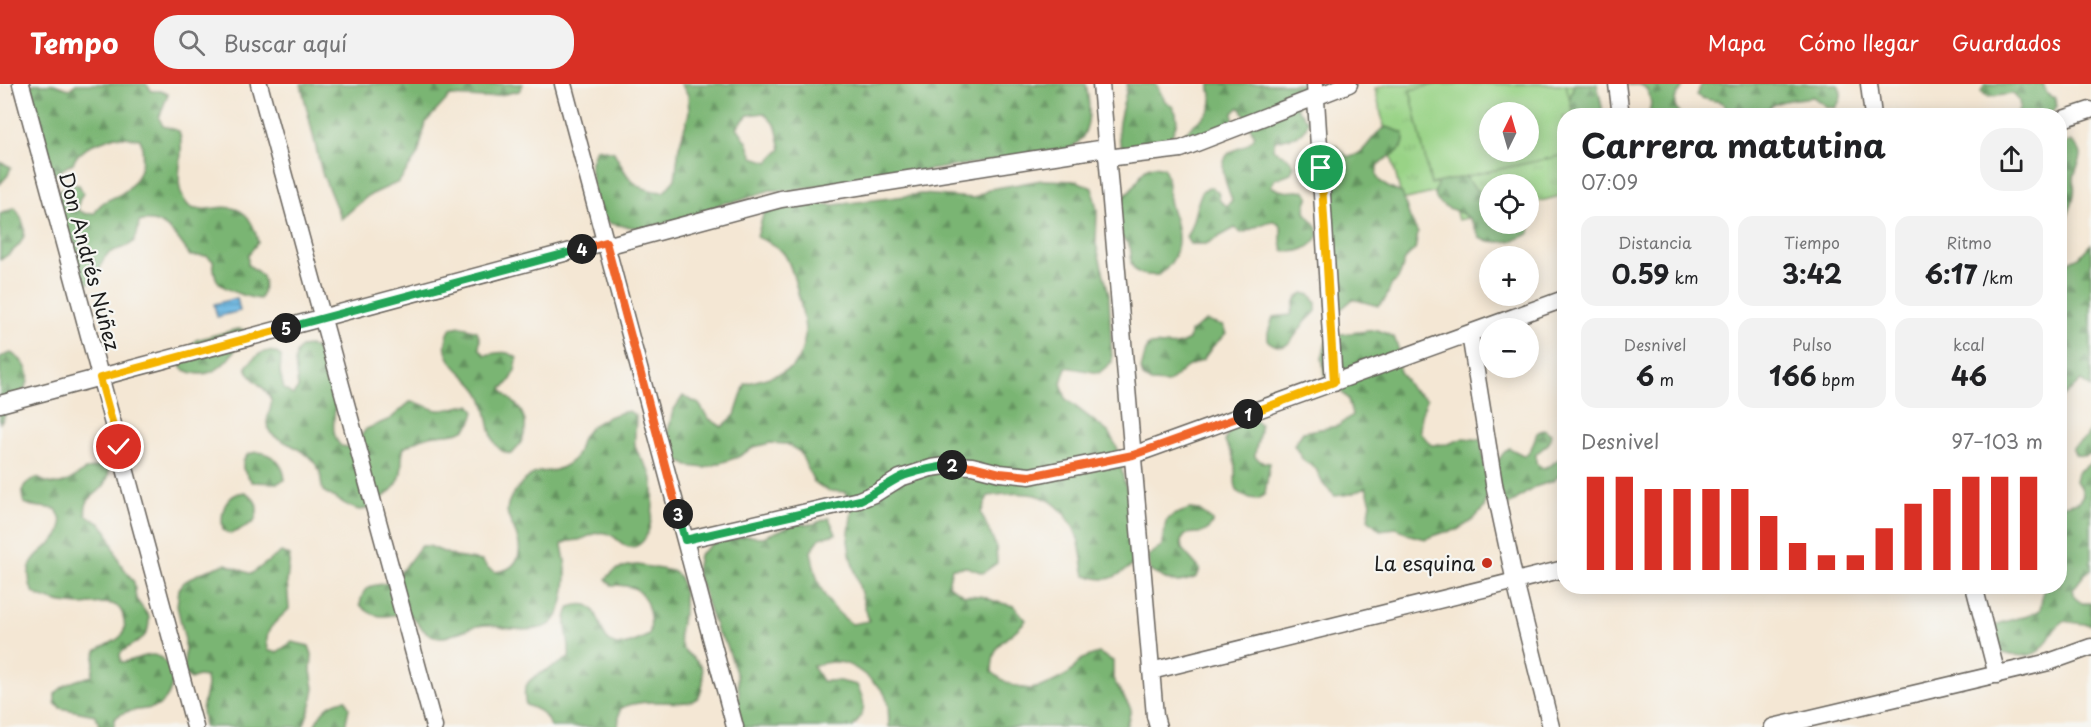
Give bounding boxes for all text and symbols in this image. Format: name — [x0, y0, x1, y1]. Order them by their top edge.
search box — [154, 15, 574, 69]
text: Tempo — [30, 21, 118, 64]
icon: search — [175, 26, 208, 59]
text: Buscar aquí — [223, 26, 347, 59]
text: Mapa — [1708, 26, 1766, 58]
text: Cómo llegar — [1799, 26, 1919, 58]
text: Guardados — [1952, 26, 2061, 58]
north arrow — [1479, 102, 1539, 162]
map controls — [1479, 102, 1539, 378]
text: Carrera matutina — [1581, 119, 1886, 169]
button: share — [1980, 128, 2043, 191]
pin — [1295, 142, 1346, 193]
icon: arrive — [1304, 151, 1337, 184]
text: 07:09 — [1581, 167, 1638, 197]
street label: Don Andrés Núñez — [52, 168, 128, 354]
button: locate — [1479, 174, 1539, 234]
text: Distancia — [1618, 230, 1692, 254]
text: Tiempo — [1784, 230, 1840, 254]
text: Ritmo — [1946, 230, 1992, 254]
pin: 4 — [567, 234, 597, 264]
text: 4 — [577, 237, 587, 261]
button: + — [1479, 246, 1539, 306]
text: 0.59 — [1611, 254, 1669, 293]
text: 3:42 — [1782, 254, 1842, 293]
text: 6:17 — [1925, 254, 1977, 293]
text: km — [1669, 265, 1699, 289]
text: /km — [1977, 265, 2013, 289]
pin: 5 — [271, 313, 301, 343]
text: 5 — [281, 316, 291, 340]
button: − — [1479, 318, 1539, 378]
text: Desnivel — [1624, 332, 1686, 356]
text: Pulso — [1792, 332, 1832, 356]
text: kcal — [1953, 332, 1985, 356]
text: 6 — [1636, 356, 1654, 395]
text: 166 — [1769, 356, 1817, 395]
text: 46 — [1951, 356, 1987, 395]
text: m — [1654, 367, 1674, 391]
text: bpm — [1817, 367, 1855, 391]
pin: 1 — [1233, 399, 1263, 429]
text: 1 — [1244, 402, 1252, 426]
pin — [93, 421, 144, 472]
text: Desnivel — [1581, 426, 1659, 456]
text: 97–103 m — [1951, 426, 2043, 456]
icon: check — [102, 430, 135, 463]
pin: 2 — [937, 450, 967, 480]
text: 2 — [946, 453, 958, 477]
pin: 3 — [663, 499, 693, 529]
text: 3 — [673, 502, 683, 526]
place label: La esquina — [1374, 548, 1475, 578]
marker: La esquina — [1480, 556, 1494, 570]

